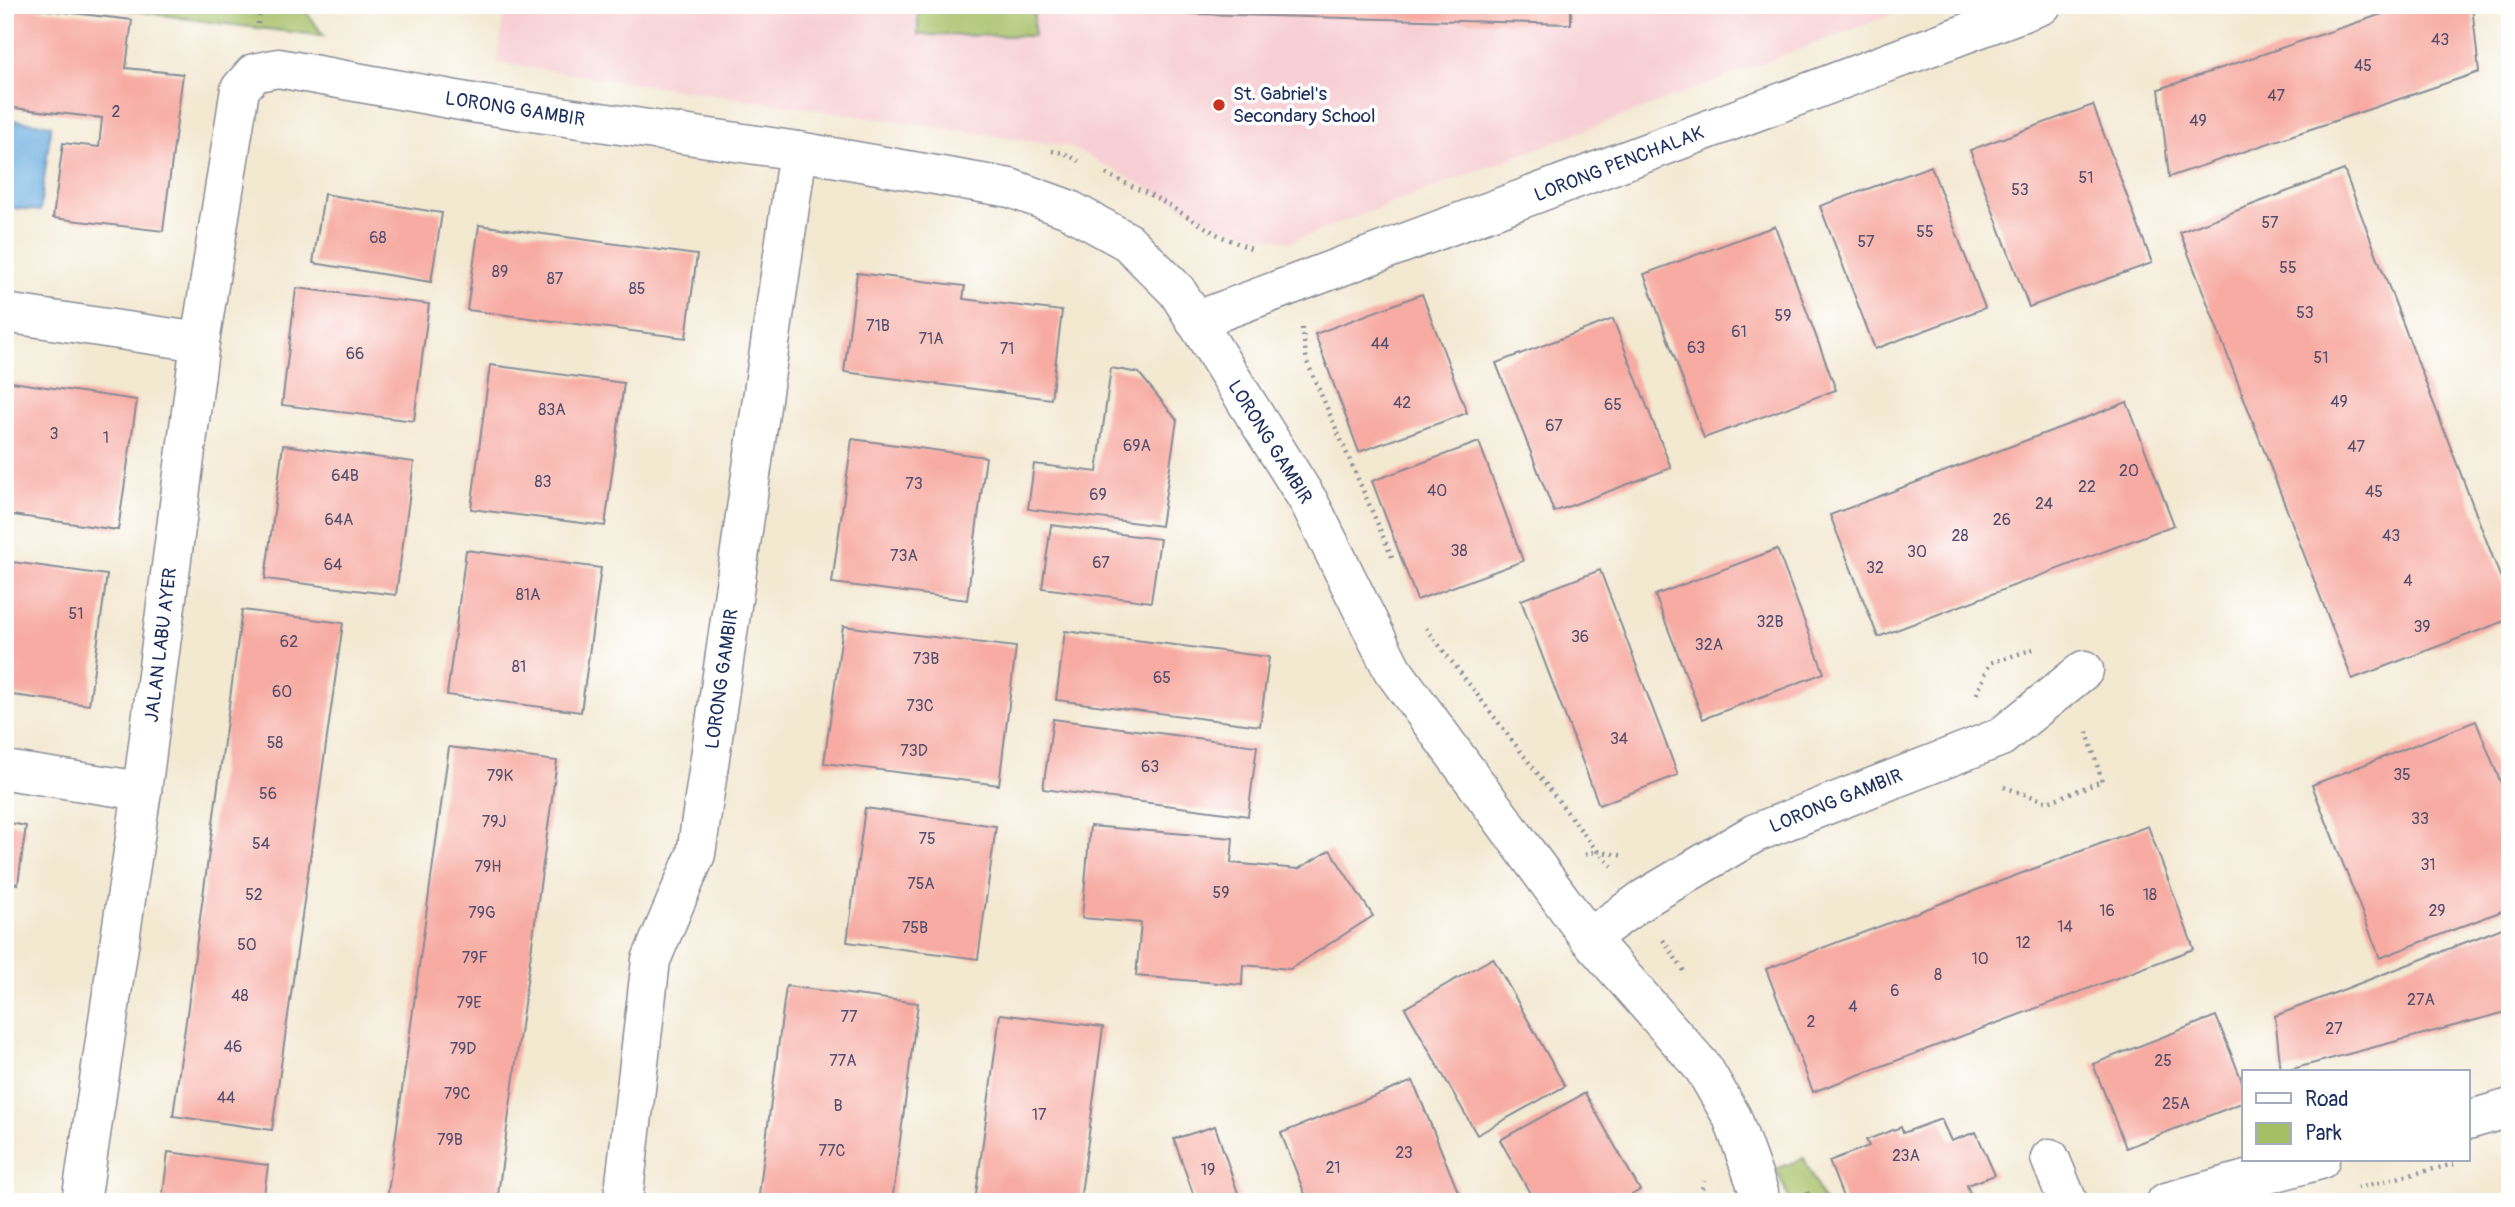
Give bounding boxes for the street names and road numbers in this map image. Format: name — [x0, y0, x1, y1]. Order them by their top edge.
street label: LORONG GAMBIR — [443, 86, 587, 132]
street label: LORONG PENCHALAK — [1531, 121, 1707, 207]
street label: LORONG GAMBIR — [1222, 376, 1318, 508]
street label: JALAN LABU AYER — [140, 566, 182, 724]
street label: LORONG GAMBIR — [700, 607, 744, 751]
street label: LORONG GAMBIR — [1766, 763, 1906, 839]

